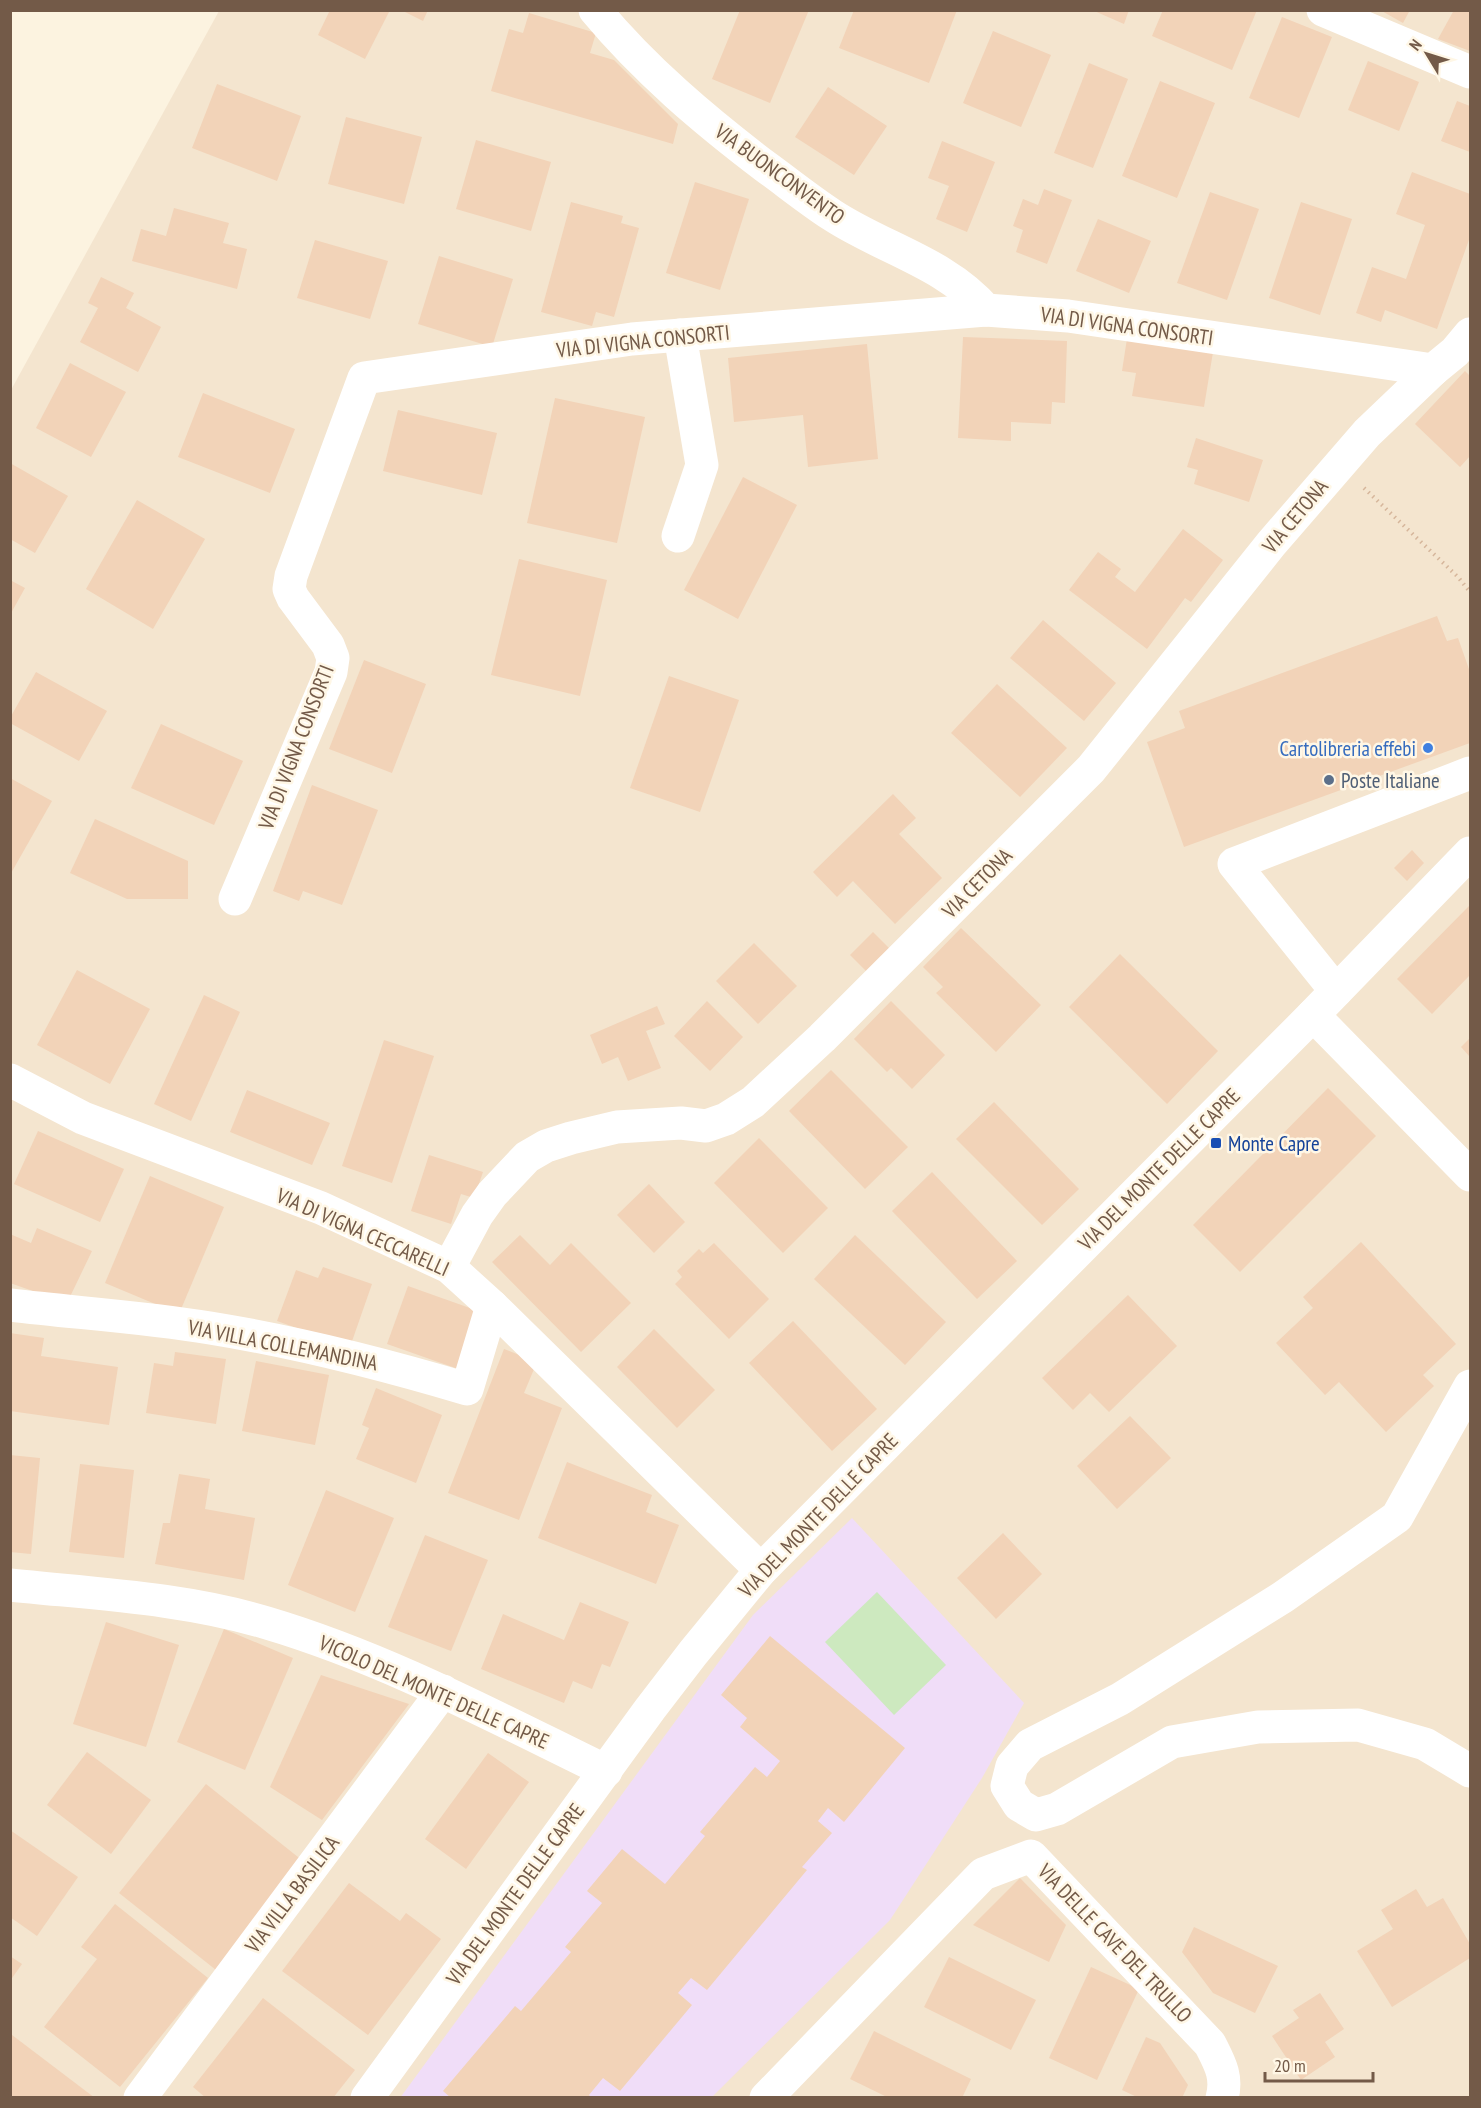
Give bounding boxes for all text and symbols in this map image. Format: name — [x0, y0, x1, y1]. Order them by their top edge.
north arrow — [1397, 24, 1457, 84]
text: N — [1405, 35, 1426, 54]
street label: VIA BUONCONVENTO — [709, 117, 850, 230]
street label: VIA DI VIGNA CONSORTI — [1038, 300, 1215, 351]
street label: VIA DI VIGNA CONSORTI — [554, 318, 731, 364]
street label: VIA CETONA — [1256, 473, 1334, 559]
street label: VIA DI VIGNA CONSORTI — [252, 661, 340, 834]
place label: Cartolibreria effebi — [1280, 735, 1416, 762]
marker: Cartolibreria effebi — [1421, 741, 1435, 755]
place label: Poste Italiane — [1341, 767, 1440, 794]
marker: Poste Italiane — [1322, 773, 1336, 787]
street label: VIA CETONA — [936, 842, 1018, 924]
street label: VIA DEL MONTE DELLE CAPRE — [1072, 1082, 1246, 1256]
place label: Monte Capre — [1228, 1130, 1320, 1157]
marker: Monte Capre — [1209, 1136, 1223, 1150]
street label: VIA DI VIGNA CECCARELLI — [271, 1181, 454, 1282]
street label: VIA VILLA COLLEMANDINA — [185, 1313, 380, 1377]
street label: VIA DEL MONTE DELLE CAPRE — [732, 1427, 904, 1604]
street label: VICOLO DEL MONTE DELLE CAPRE — [314, 1629, 553, 1755]
street label: VIA DEL MONTE DELLE CAPRE — [439, 1798, 590, 1991]
street label: VIA VILLA BASILICA — [238, 1830, 345, 1959]
street label: VIA DELLE CAVE DEL TRULLO — [1031, 1857, 1198, 2028]
scale bar — [1265, 2045, 1373, 2083]
text: 20 m — [1274, 2054, 1306, 2077]

